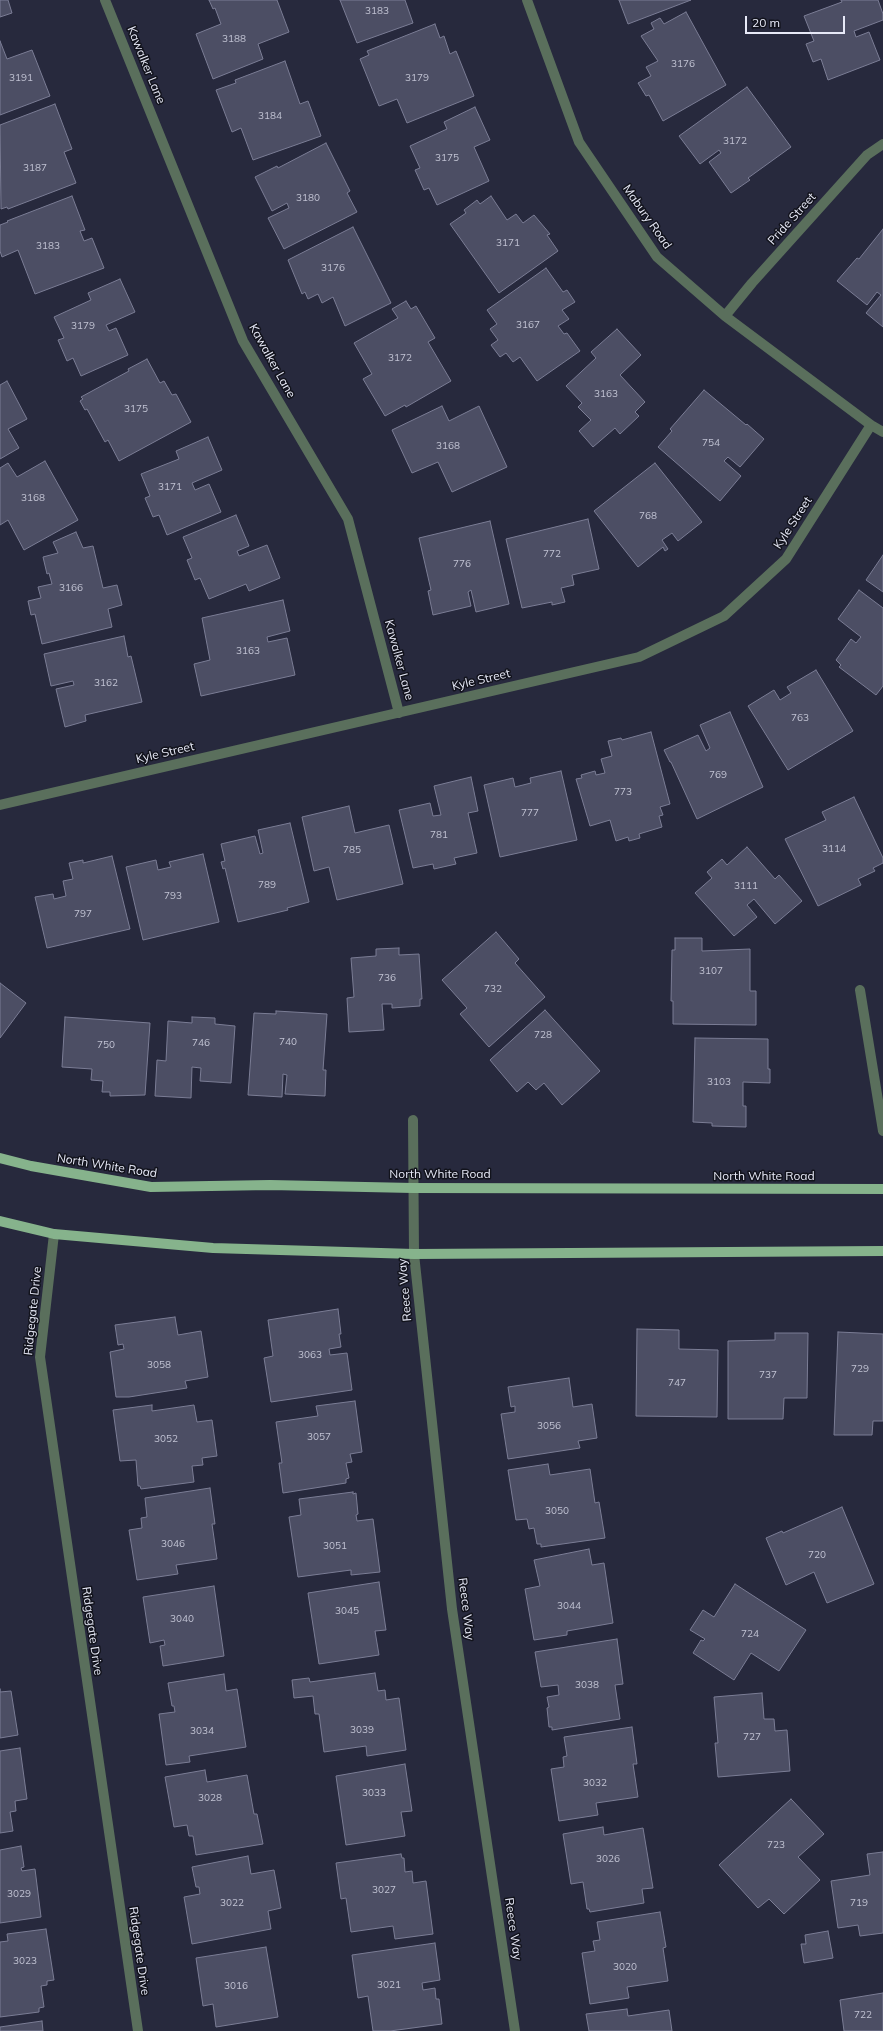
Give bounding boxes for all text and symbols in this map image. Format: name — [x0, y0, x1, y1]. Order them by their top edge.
house number: 3183 — [365, 5, 389, 17]
scale bar — [747, 8, 847, 34]
text: 20 m — [752, 15, 780, 30]
street label: Kawalker Lane — [124, 24, 168, 106]
house number: 3188 — [222, 33, 246, 45]
house number: 3176 — [671, 58, 695, 70]
house number: 3191 — [9, 72, 33, 84]
house number: 3179 — [405, 72, 429, 84]
house number: 3184 — [258, 110, 282, 122]
house number: 3172 — [723, 135, 747, 147]
house number: 3175 — [435, 152, 459, 164]
house number: 3187 — [23, 162, 47, 174]
street label: Mabury Road — [620, 182, 674, 252]
street label: Pride Street — [765, 190, 819, 248]
house number: 3180 — [296, 192, 320, 204]
house number: 3171 — [496, 237, 520, 249]
house number: 3183 — [36, 240, 60, 252]
house number: 3176 — [321, 262, 345, 274]
house number: 3167 — [516, 319, 540, 331]
house number: 3179 — [71, 320, 95, 332]
street label: Kawalker Lane — [246, 321, 298, 401]
house number: 3172 — [388, 352, 412, 364]
house number: 3163 — [594, 388, 618, 400]
house number: 3175 — [124, 403, 148, 415]
house number: 754 — [702, 437, 720, 449]
house number: 3168 — [436, 440, 460, 452]
house number: 3171 — [158, 481, 182, 493]
house number: 3168 — [21, 492, 45, 504]
street label: Kyle Street — [771, 494, 815, 552]
house number: 768 — [639, 510, 657, 522]
house number: 772 — [543, 548, 561, 560]
house number: 776 — [453, 558, 471, 570]
house number: 3166 — [59, 582, 83, 594]
street label: Kawalker Lane — [381, 618, 417, 702]
house number: 3163 — [236, 645, 260, 657]
street label: Kyle Street — [450, 666, 512, 694]
house number: 3162 — [94, 677, 118, 689]
house number: 763 — [791, 712, 809, 724]
street label: Kyle Street — [134, 739, 196, 767]
house number: 769 — [709, 769, 727, 781]
house number: 773 — [614, 786, 632, 798]
house number: 777 — [521, 807, 539, 819]
house number: 781 — [430, 829, 448, 841]
house number: 3114 — [822, 843, 846, 855]
house number: 785 — [343, 844, 361, 856]
house number: 789 — [258, 879, 276, 891]
house number: 3111 — [734, 880, 758, 892]
house number: 793 — [164, 890, 182, 902]
house number: 797 — [74, 908, 92, 920]
house number: 3107 — [699, 965, 723, 977]
house number: 736 — [378, 972, 396, 984]
house number: 732 — [484, 983, 502, 995]
house number: 728 — [534, 1029, 552, 1041]
house number: 740 — [279, 1036, 297, 1048]
house number: 746 — [192, 1037, 210, 1049]
house number: 750 — [97, 1039, 115, 1051]
house number: 3103 — [707, 1076, 731, 1088]
street label: North White Road — [56, 1151, 158, 1181]
street label: North White Road — [389, 1167, 491, 1181]
street label: North White Road — [713, 1169, 815, 1183]
street label: Reece Way — [395, 1258, 415, 1322]
street label: Ridgegate Drive — [21, 1266, 45, 1356]
house number: 3063 — [298, 1349, 322, 1361]
house number: 3058 — [147, 1359, 171, 1371]
house number: 729 — [851, 1363, 869, 1375]
house number: 737 — [759, 1369, 777, 1381]
house number: 747 — [668, 1377, 686, 1389]
house number: 3056 — [537, 1420, 561, 1432]
house number: 3057 — [307, 1431, 331, 1443]
house number: 3052 — [154, 1433, 178, 1445]
house number: 3050 — [545, 1505, 569, 1517]
house number: 3046 — [161, 1538, 185, 1550]
house number: 3051 — [323, 1540, 347, 1552]
house number: 720 — [808, 1549, 826, 1561]
street label: Reece Way — [455, 1577, 477, 1641]
street label: Ridgegate Drive — [79, 1586, 105, 1676]
house number: 3044 — [557, 1600, 581, 1612]
house number: 3045 — [335, 1605, 359, 1617]
house number: 3040 — [170, 1613, 194, 1625]
house number: 724 — [741, 1628, 759, 1640]
house number: 3038 — [575, 1679, 599, 1691]
house number: 3039 — [350, 1724, 374, 1736]
house number: 3034 — [190, 1725, 214, 1737]
house number: 727 — [743, 1731, 761, 1743]
house number: 3032 — [583, 1777, 607, 1789]
house number: 3033 — [362, 1787, 386, 1799]
house number: 3028 — [198, 1792, 222, 1804]
house number: 723 — [767, 1839, 785, 1851]
house number: 3026 — [596, 1853, 620, 1865]
house number: 3027 — [372, 1884, 396, 1896]
house number: 3029 — [7, 1888, 31, 1900]
house number: 3022 — [220, 1897, 244, 1909]
street label: Reece Way — [501, 1897, 525, 1961]
house number: 719 — [850, 1897, 868, 1909]
street label: Ridgegate Drive — [126, 1906, 152, 1996]
house number: 3023 — [13, 1955, 37, 1967]
house number: 3020 — [613, 1961, 637, 1973]
house number: 3021 — [377, 1979, 401, 1991]
house number: 3016 — [224, 1980, 248, 1992]
house number: 722 — [854, 2009, 872, 2021]

